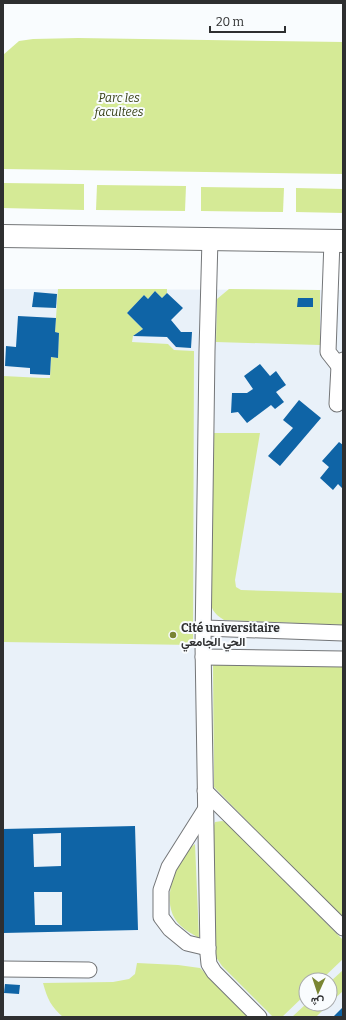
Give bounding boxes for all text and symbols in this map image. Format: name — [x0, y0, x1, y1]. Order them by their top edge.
scale bar — [210, 8, 285, 34]
text: 20 m — [216, 15, 245, 29]
park label: Parc les facultees — [93, 91, 144, 119]
place label: Cité universitaire الحي الجامعي — [181, 621, 280, 652]
marker: Cité universitaire الحي الجامعي — [168, 630, 178, 640]
north arrow — [298, 972, 338, 1012]
text: ش — [311, 995, 324, 1008]

